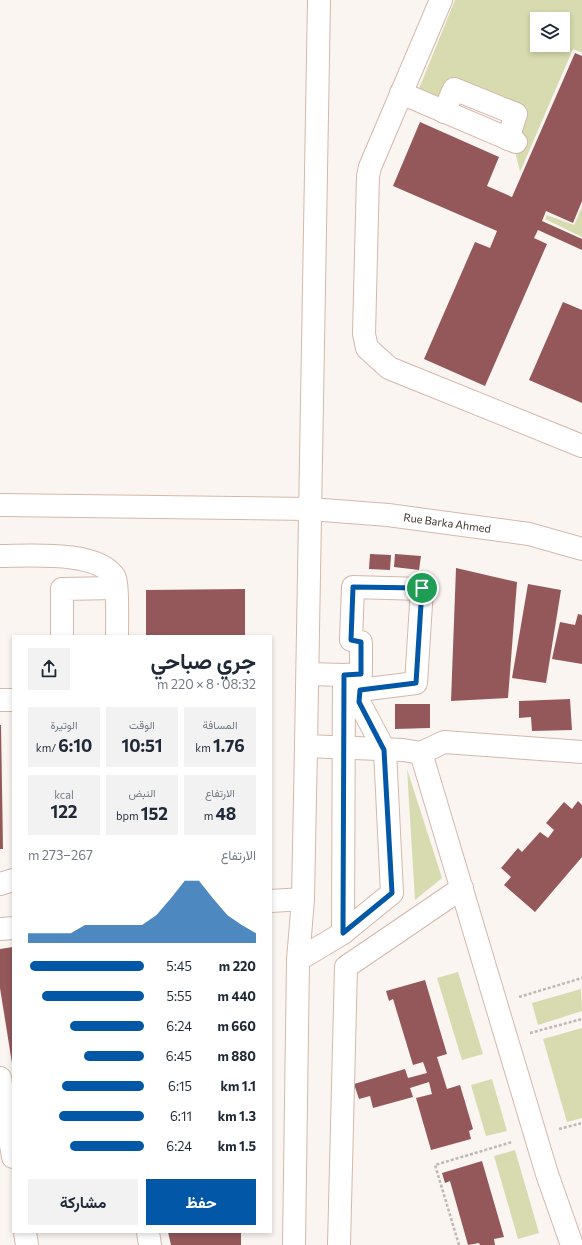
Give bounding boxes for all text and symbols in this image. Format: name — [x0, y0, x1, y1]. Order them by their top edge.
map controls — [530, 12, 570, 52]
button: layers — [530, 12, 570, 52]
street label: Rue Barka Ahmed — [403, 510, 492, 535]
pin — [405, 571, 439, 605]
icon: arrive — [411, 577, 433, 599]
text: جري صباحي — [150, 647, 256, 674]
button: share — [28, 648, 70, 690]
text: 08:32 · 8 × 220 m — [157, 676, 256, 692]
text: الوتيرة — [51, 718, 77, 731]
text: الوقت — [129, 718, 155, 731]
text: المسافة — [203, 718, 237, 731]
text: 6:10 — [58, 735, 92, 756]
text: 10:51 — [121, 735, 163, 756]
text: 1.76 — [213, 735, 245, 756]
text: /km — [36, 741, 58, 754]
text: km — [195, 741, 213, 754]
text: النبض — [128, 786, 156, 799]
text: الارتفاع — [205, 786, 235, 799]
text: kcal — [54, 788, 74, 801]
text: 122 — [50, 801, 78, 822]
text: 152 — [141, 803, 168, 824]
text: 48 — [215, 803, 236, 824]
text: bpm — [116, 809, 141, 822]
text: m — [204, 809, 215, 822]
text: 267–273 m — [28, 847, 93, 863]
text: الارتفاع — [221, 847, 256, 863]
text: 5:45 — [166, 958, 192, 974]
text: 220 m — [219, 958, 256, 974]
text: 5:55 — [167, 988, 192, 1004]
text: 440 m — [218, 988, 256, 1004]
text: 6:24 — [166, 1018, 192, 1034]
text: 660 m — [217, 1018, 256, 1034]
text: 6:45 — [166, 1048, 192, 1064]
text: 880 m — [217, 1048, 256, 1064]
text: 6:15 — [168, 1078, 192, 1094]
text: 1.1 km — [220, 1078, 256, 1094]
text: 6:11 — [170, 1108, 192, 1124]
text: 1.3 km — [218, 1108, 256, 1124]
text: 6:24 — [166, 1138, 192, 1154]
text: 1.5 km — [218, 1138, 256, 1154]
button: مشاركة — [28, 1179, 138, 1225]
button: حفظ — [146, 1179, 256, 1225]

